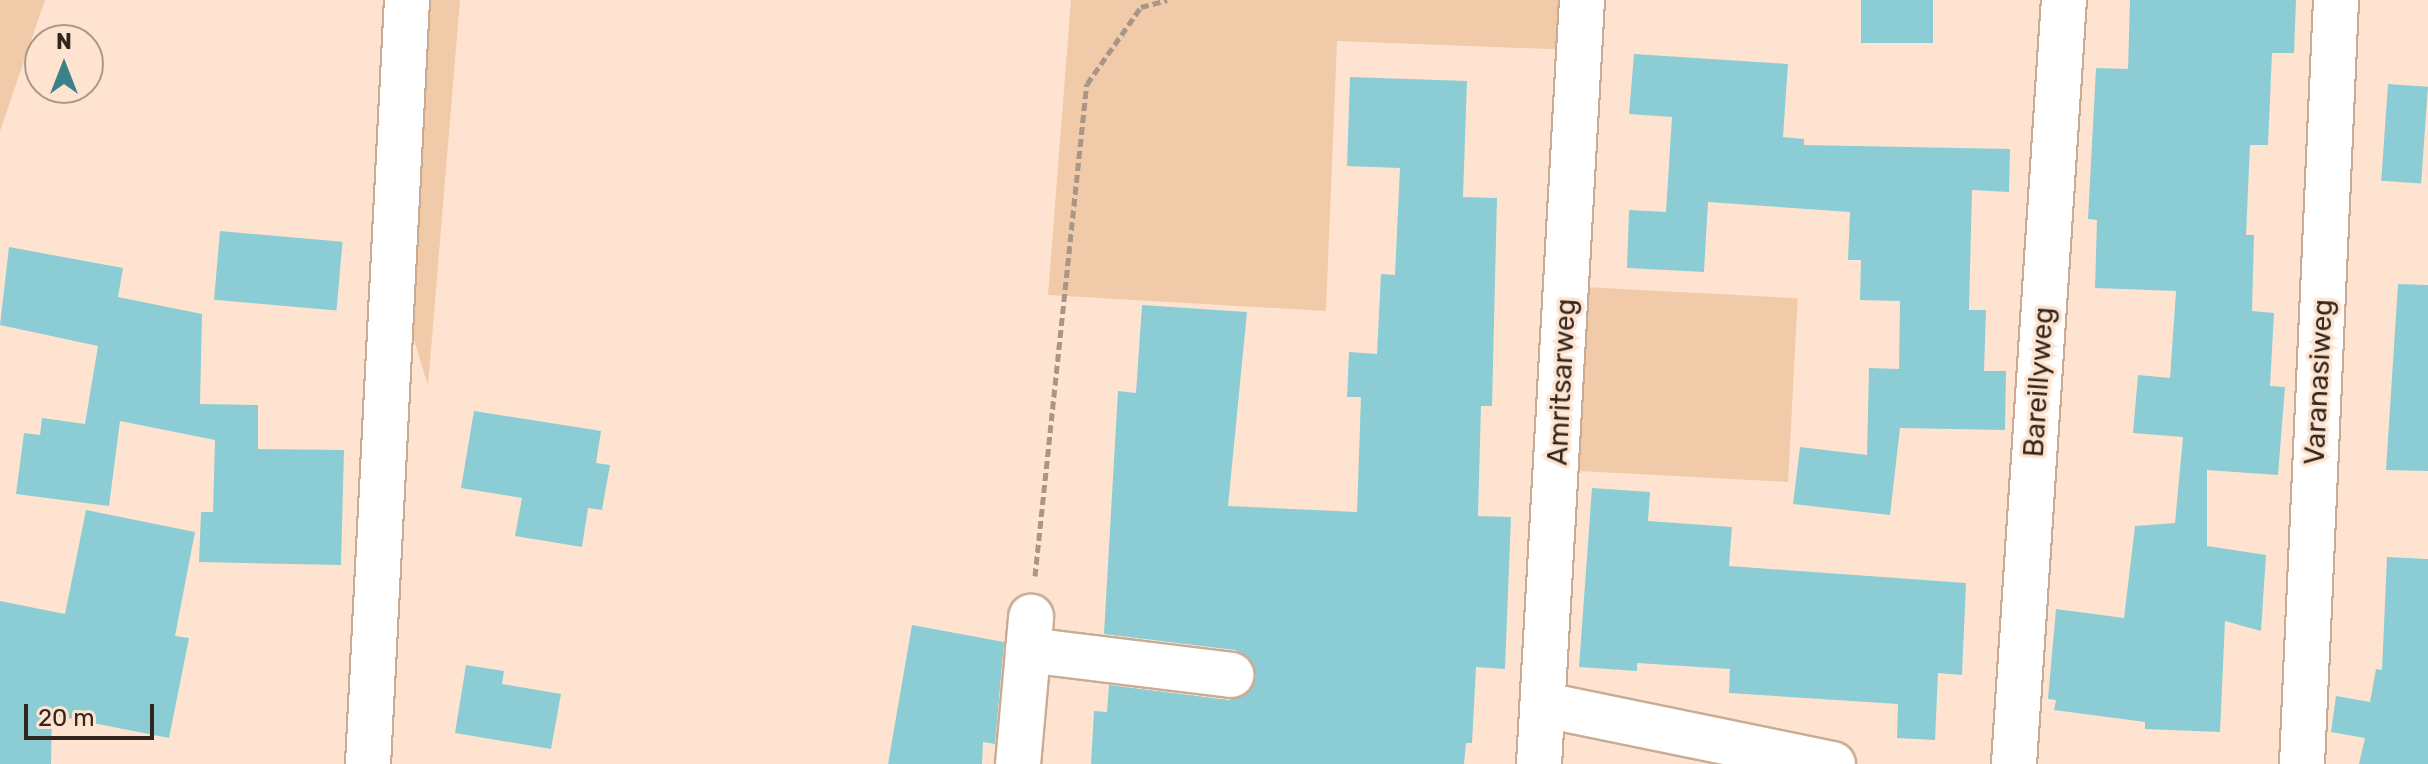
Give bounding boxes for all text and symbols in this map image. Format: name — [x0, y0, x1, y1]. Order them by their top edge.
north arrow — [24, 24, 104, 104]
text: N — [56, 28, 72, 55]
street label: Amritsarweg — [1541, 298, 1583, 466]
street label: Varanasiweg — [2298, 298, 2340, 466]
street label: Bareillyweg — [2017, 306, 2061, 458]
scale bar — [28, 688, 158, 738]
text: 20 m — [38, 704, 95, 732]

